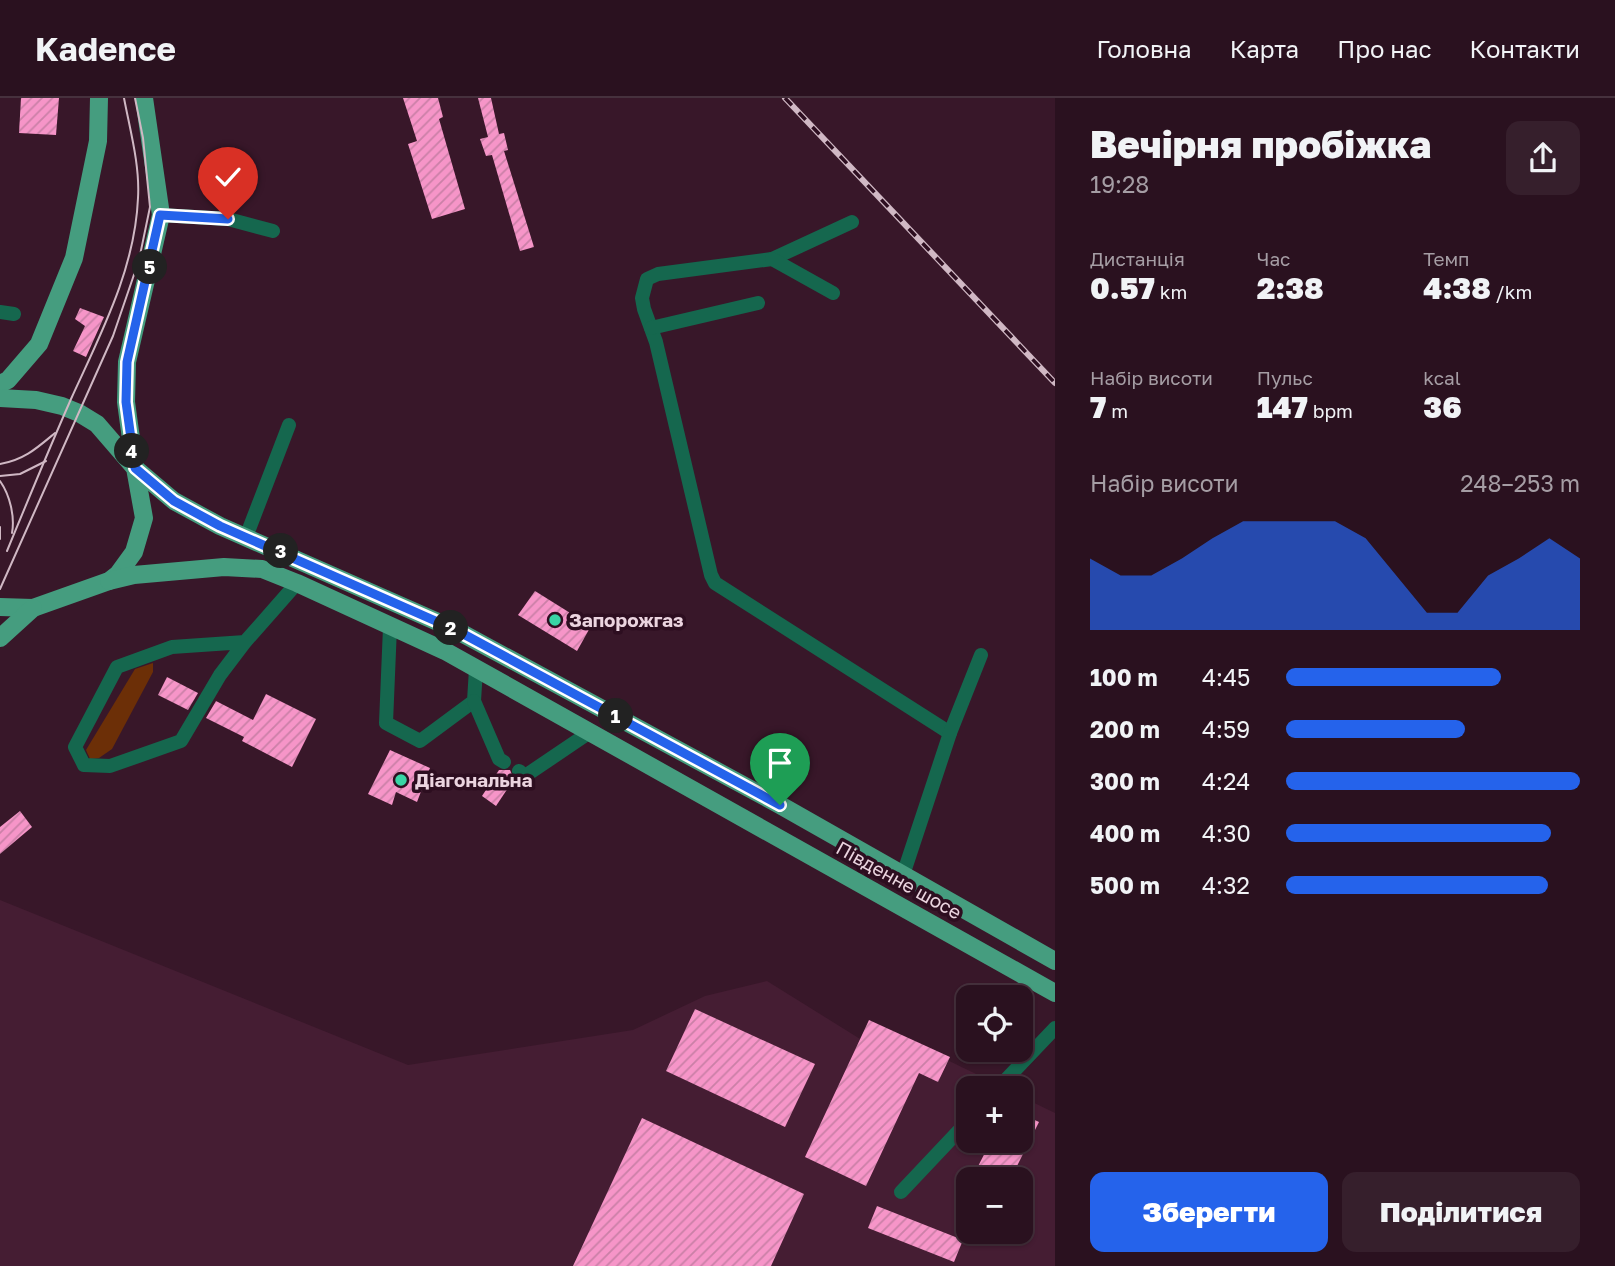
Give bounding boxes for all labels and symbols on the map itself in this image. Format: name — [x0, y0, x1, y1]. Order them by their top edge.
pin — [198, 147, 258, 219]
pin: 5 — [132, 250, 168, 284]
pin: 4 — [114, 434, 150, 468]
pin: 3 — [264, 533, 298, 568]
place label: Запорожгаз — [569, 608, 684, 631]
pin: 2 — [434, 610, 468, 646]
marker: Запорожгаз — [547, 612, 563, 628]
pin: 1 — [598, 698, 634, 734]
pin — [750, 733, 810, 805]
place label: Діагональна — [415, 768, 532, 791]
marker: Діагональна — [393, 772, 409, 788]
street label: Південне шосе — [833, 836, 966, 923]

